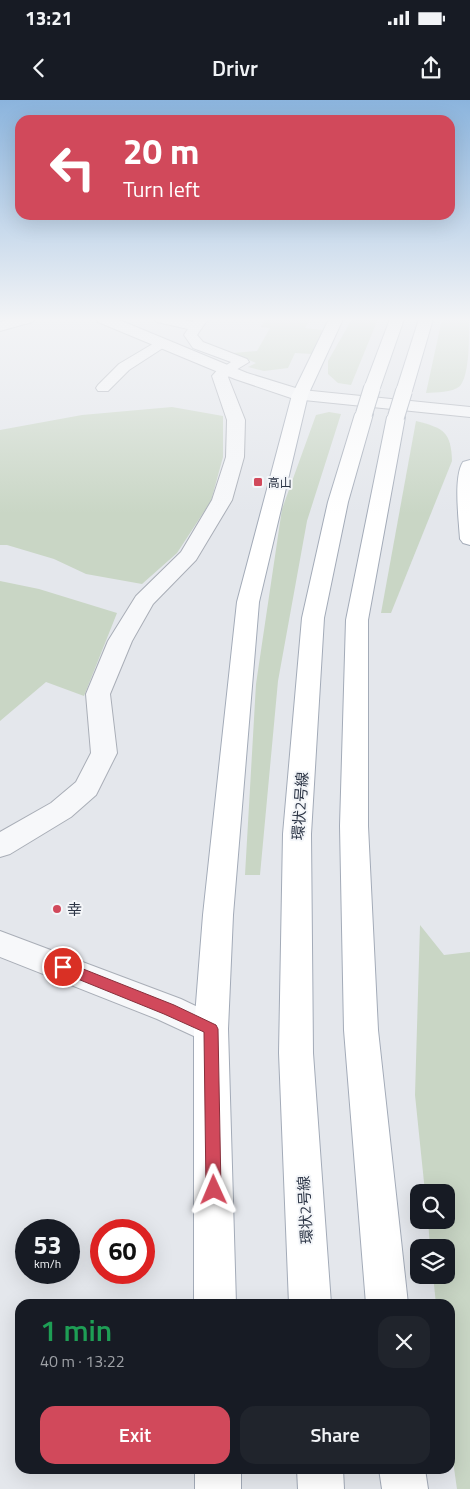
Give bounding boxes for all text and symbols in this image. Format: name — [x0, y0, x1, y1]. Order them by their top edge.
text: 13:21 — [25, 3, 72, 32]
text: Drivr — [212, 51, 258, 85]
icon: back — [25, 54, 53, 82]
icon: share — [417, 54, 445, 82]
text: 20 m — [123, 124, 199, 178]
icon: left — [40, 135, 105, 200]
text: Turn left — [123, 172, 200, 206]
place label: 高山 — [268, 473, 292, 492]
marker: 高山 — [252, 476, 264, 488]
street label: 環状2号線 — [286, 771, 314, 841]
place label: 幸 — [67, 898, 82, 921]
marker: 幸 — [51, 903, 63, 915]
pin — [42, 946, 84, 988]
icon: arrive — [49, 953, 77, 981]
position arrow — [187, 1163, 239, 1215]
street label: 環状2号線 — [292, 1175, 318, 1245]
map controls — [410, 1184, 455, 1284]
button: search — [410, 1184, 455, 1229]
speed limit sign: 60 — [90, 1219, 155, 1284]
text: 53 — [33, 1226, 62, 1264]
button: layers — [410, 1239, 455, 1284]
text: km/h — [34, 1254, 61, 1273]
text: 1 min — [40, 1307, 112, 1353]
button: close — [378, 1316, 430, 1368]
text: 40 m · 13:22 — [40, 1349, 125, 1373]
button: Exit — [40, 1406, 230, 1464]
button: Share — [240, 1406, 430, 1464]

